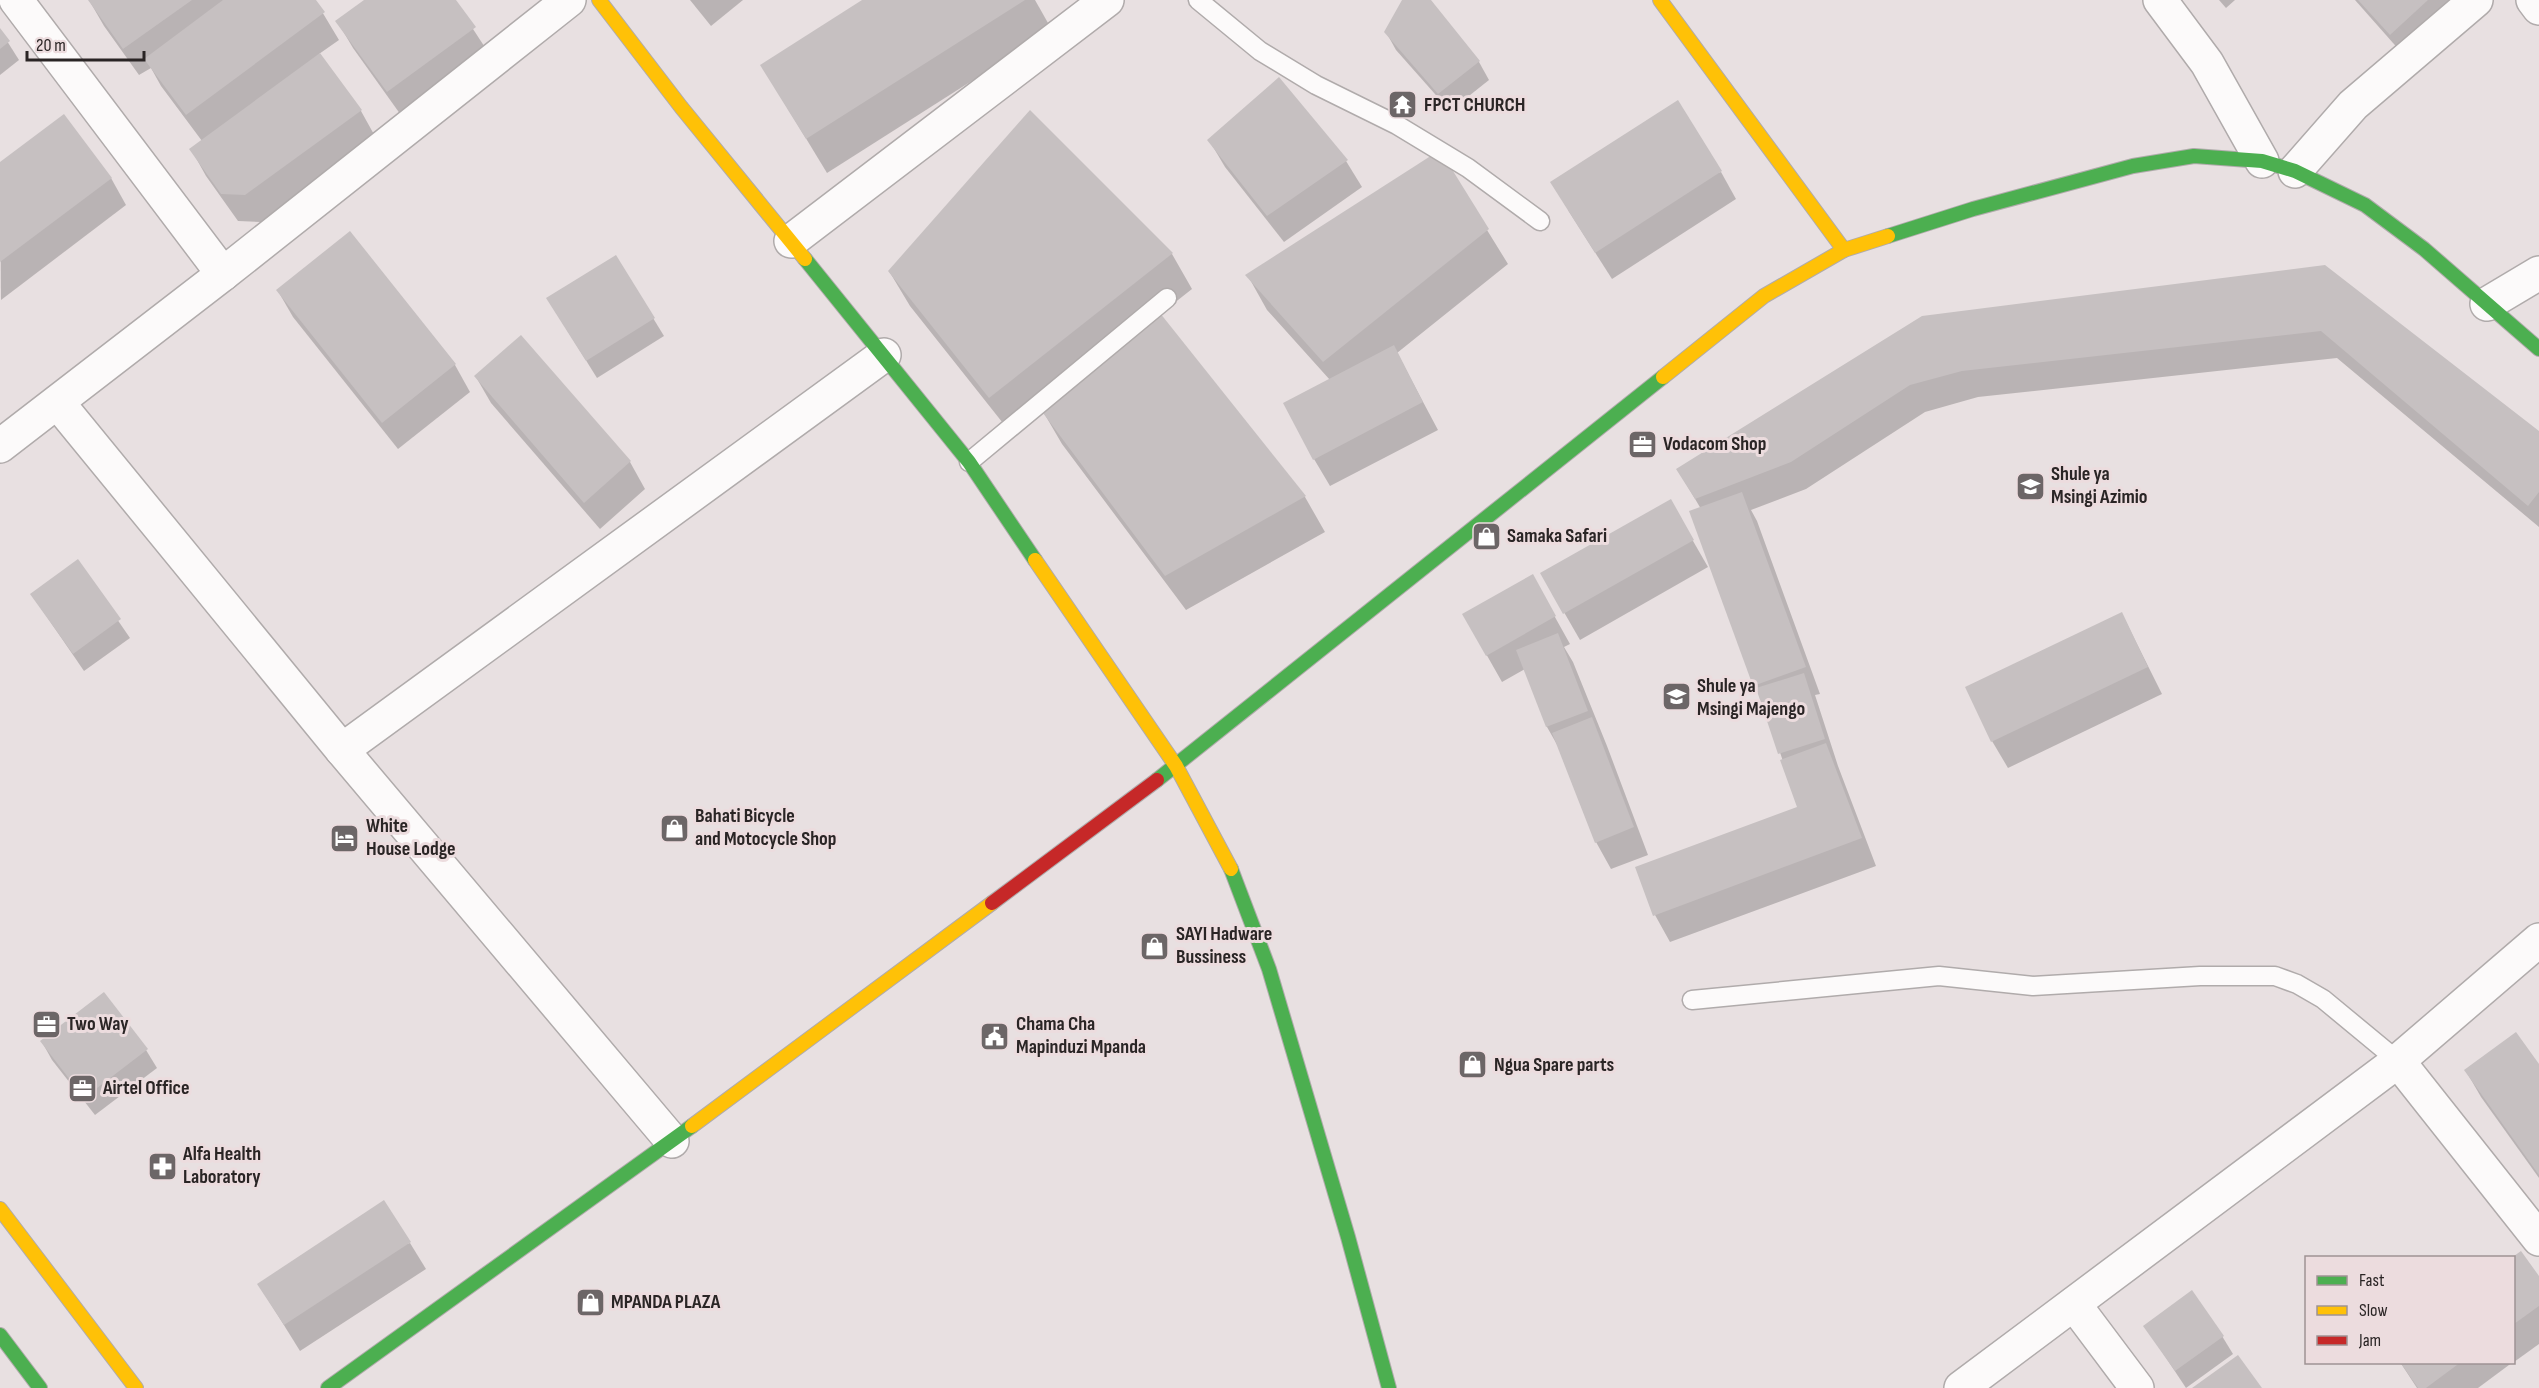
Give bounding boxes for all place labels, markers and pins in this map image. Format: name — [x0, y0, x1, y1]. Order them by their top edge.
temple icon: FPCT CHURCH — [1387, 89, 1419, 121]
place label: FPCT CHURCH — [1424, 93, 1525, 117]
office icon: Vodacom Shop — [1626, 428, 1658, 460]
place label: Vodacom Shop — [1663, 432, 1766, 456]
place label: Shule ya Msingi Azimio — [2051, 462, 2147, 509]
school or university icon: Shule ya Msingi Azimio — [2014, 470, 2046, 502]
shop icon: Samaka Safari — [1470, 520, 1502, 552]
place label: Samaka Safari — [1507, 524, 1607, 548]
place label: Shule ya Msingi Majengo — [1697, 674, 1805, 721]
school or university icon: Shule ya Msingi Majengo — [1660, 681, 1692, 713]
place label: Bahati Bicycle and Motocycle Shop — [695, 804, 836, 851]
shop icon: Bahati Bicycle and Motocycle Shop — [658, 812, 690, 844]
place label: White House Lodge — [366, 814, 456, 861]
hotel icon: White House Lodge — [329, 822, 361, 854]
place label: SAYI Hadware Bussiness — [1176, 922, 1272, 969]
shop icon: SAYI Hadware Bussiness — [1139, 930, 1171, 962]
office icon: Two Way — [30, 1008, 62, 1040]
place label: Two Way — [67, 1012, 129, 1036]
place label: Chama Cha Mapinduzi Mpanda — [1016, 1012, 1146, 1059]
public building icon: Chama Cha Mapinduzi Mpanda — [979, 1020, 1011, 1052]
shop icon: Ngua Spare parts — [1457, 1049, 1489, 1081]
place label: Ngua Spare parts — [1494, 1053, 1615, 1077]
office icon: Airtel Office — [66, 1072, 98, 1104]
place label: Airtel Office — [102, 1076, 189, 1100]
place label: Alfa Health Laboratory — [182, 1142, 261, 1189]
pharmacy icon: Alfa Health Laboratory — [146, 1150, 178, 1182]
shop icon: MPANDA PLAZA — [574, 1286, 606, 1318]
place label: MPANDA PLAZA — [611, 1290, 721, 1314]

